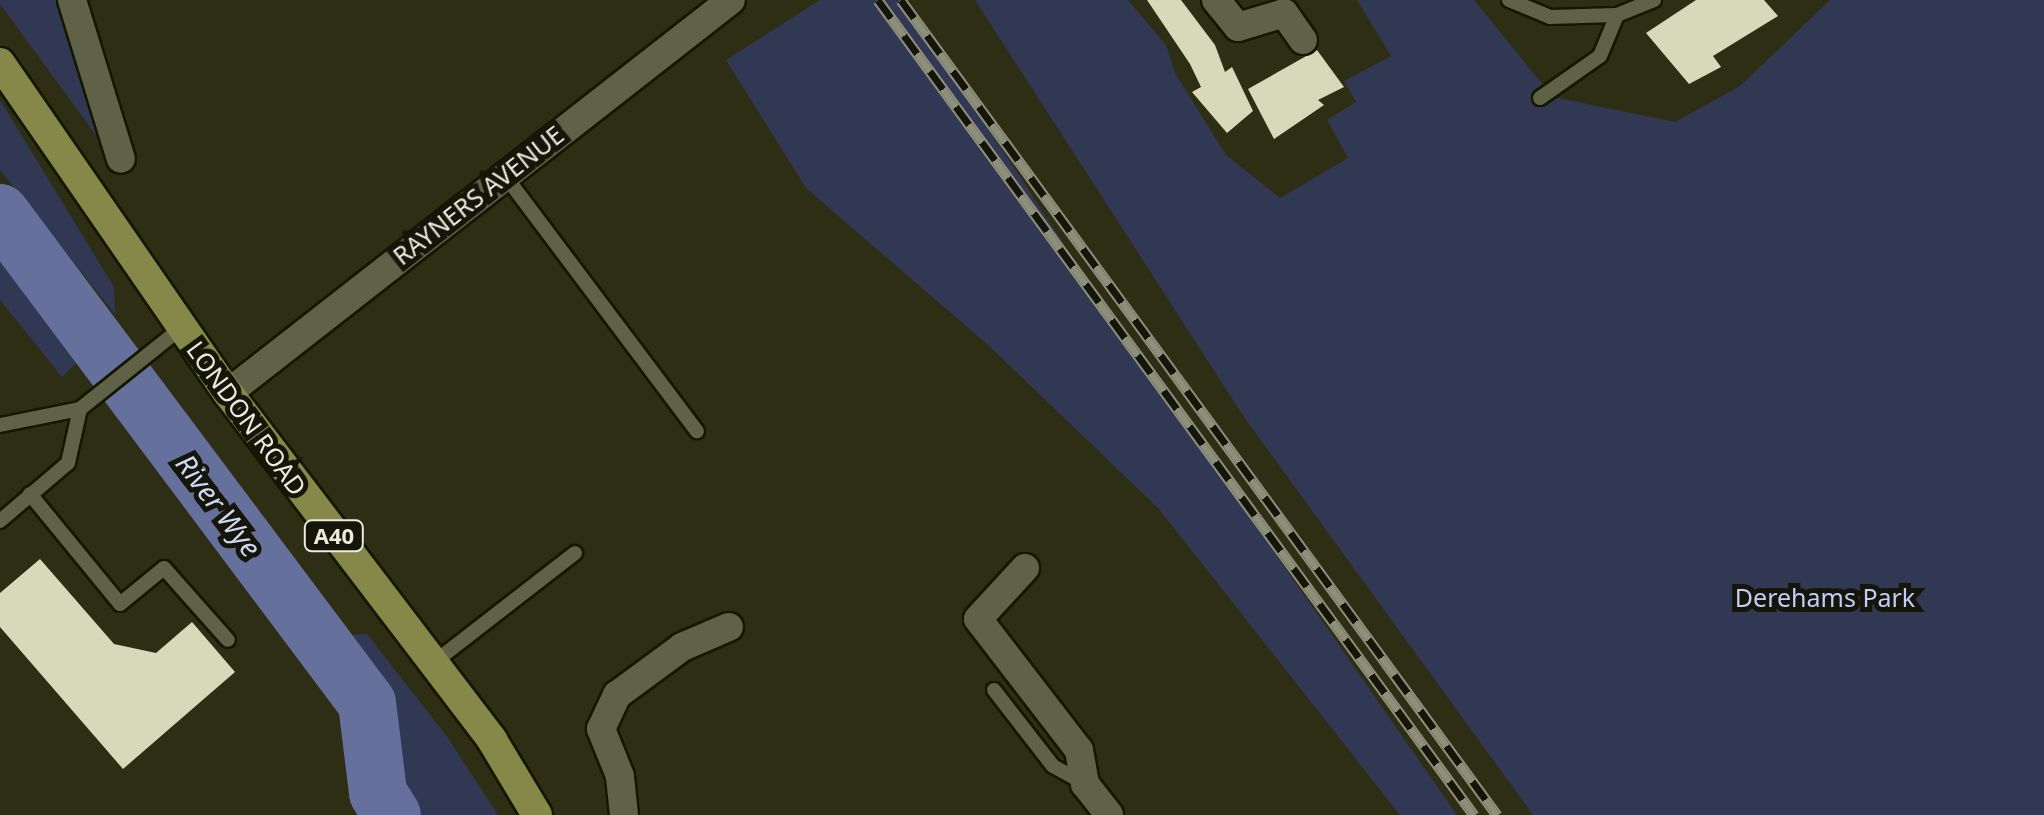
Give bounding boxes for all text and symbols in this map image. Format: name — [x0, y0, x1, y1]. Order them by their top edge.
street label: RAYNERS AVENUE — [387, 119, 569, 271]
street label: LONDON ROAD — [181, 335, 313, 501]
water label: River Wye — [170, 447, 268, 563]
road number: A40 — [302, 519, 366, 553]
park label: Derehams Park — [1735, 582, 1915, 612]

